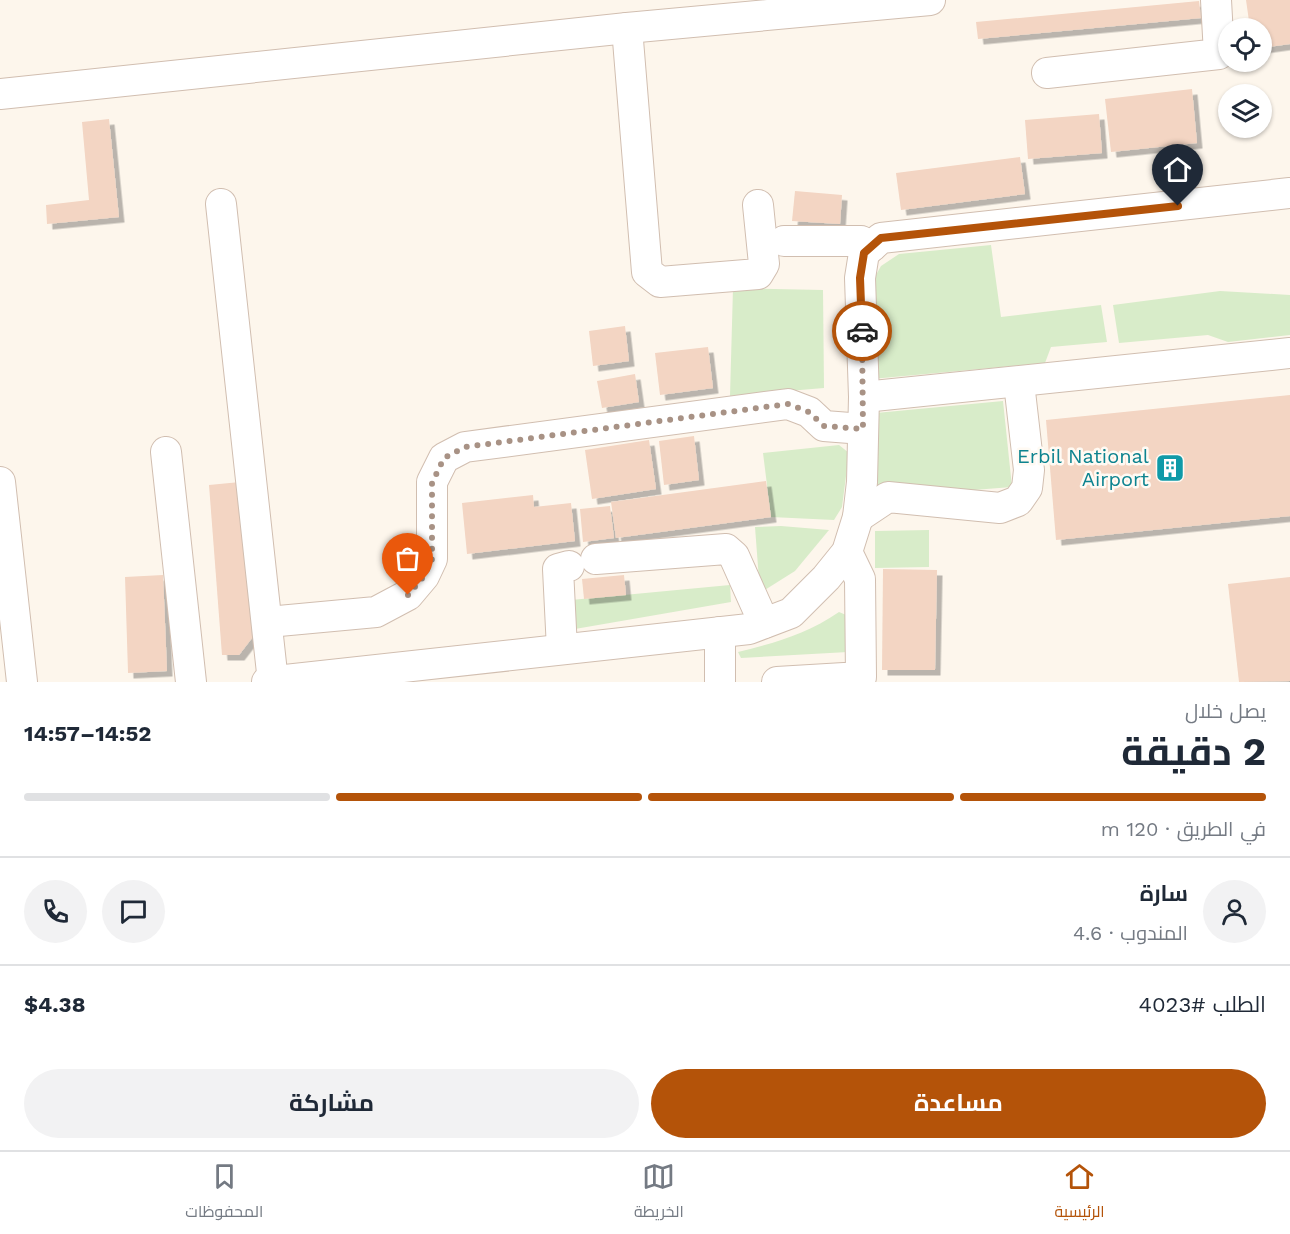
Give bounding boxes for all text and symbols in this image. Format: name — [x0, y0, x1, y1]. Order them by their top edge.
map controls — [1218, 18, 1272, 138]
button: locate — [1218, 18, 1272, 72]
button: layers — [1218, 84, 1272, 138]
pin — [1152, 144, 1203, 206]
icon: home — [1161, 153, 1194, 186]
courier — [832, 301, 892, 361]
icon: car — [846, 315, 879, 348]
place label: Erbil National Airport — [1017, 444, 1150, 491]
building icon: Erbil National Airport — [1154, 452, 1186, 484]
pin — [382, 533, 433, 595]
icon: bag — [391, 542, 424, 575]
text: يصل خلال — [1185, 699, 1266, 723]
text: 14:52–14:57 — [24, 721, 151, 746]
text: 2 دقيقة — [1121, 729, 1266, 774]
text: في الطريق · 120 m — [1101, 817, 1266, 841]
button: phone — [24, 880, 87, 943]
button: chat — [102, 880, 165, 943]
button: person — [1203, 880, 1266, 943]
text: سارة — [1140, 881, 1188, 906]
text: المندوب · 4.6 — [1073, 921, 1188, 945]
text: $4.38 — [24, 992, 85, 1017]
text: الطلب #4023 — [1138, 992, 1266, 1017]
button: مشاركة — [24, 1069, 639, 1138]
button: مساعدة — [651, 1069, 1266, 1138]
tab: المحفوظات — [185, 1160, 263, 1226]
tab: الخريطة — [634, 1160, 684, 1226]
tab: الرئيسية — [1054, 1160, 1105, 1226]

